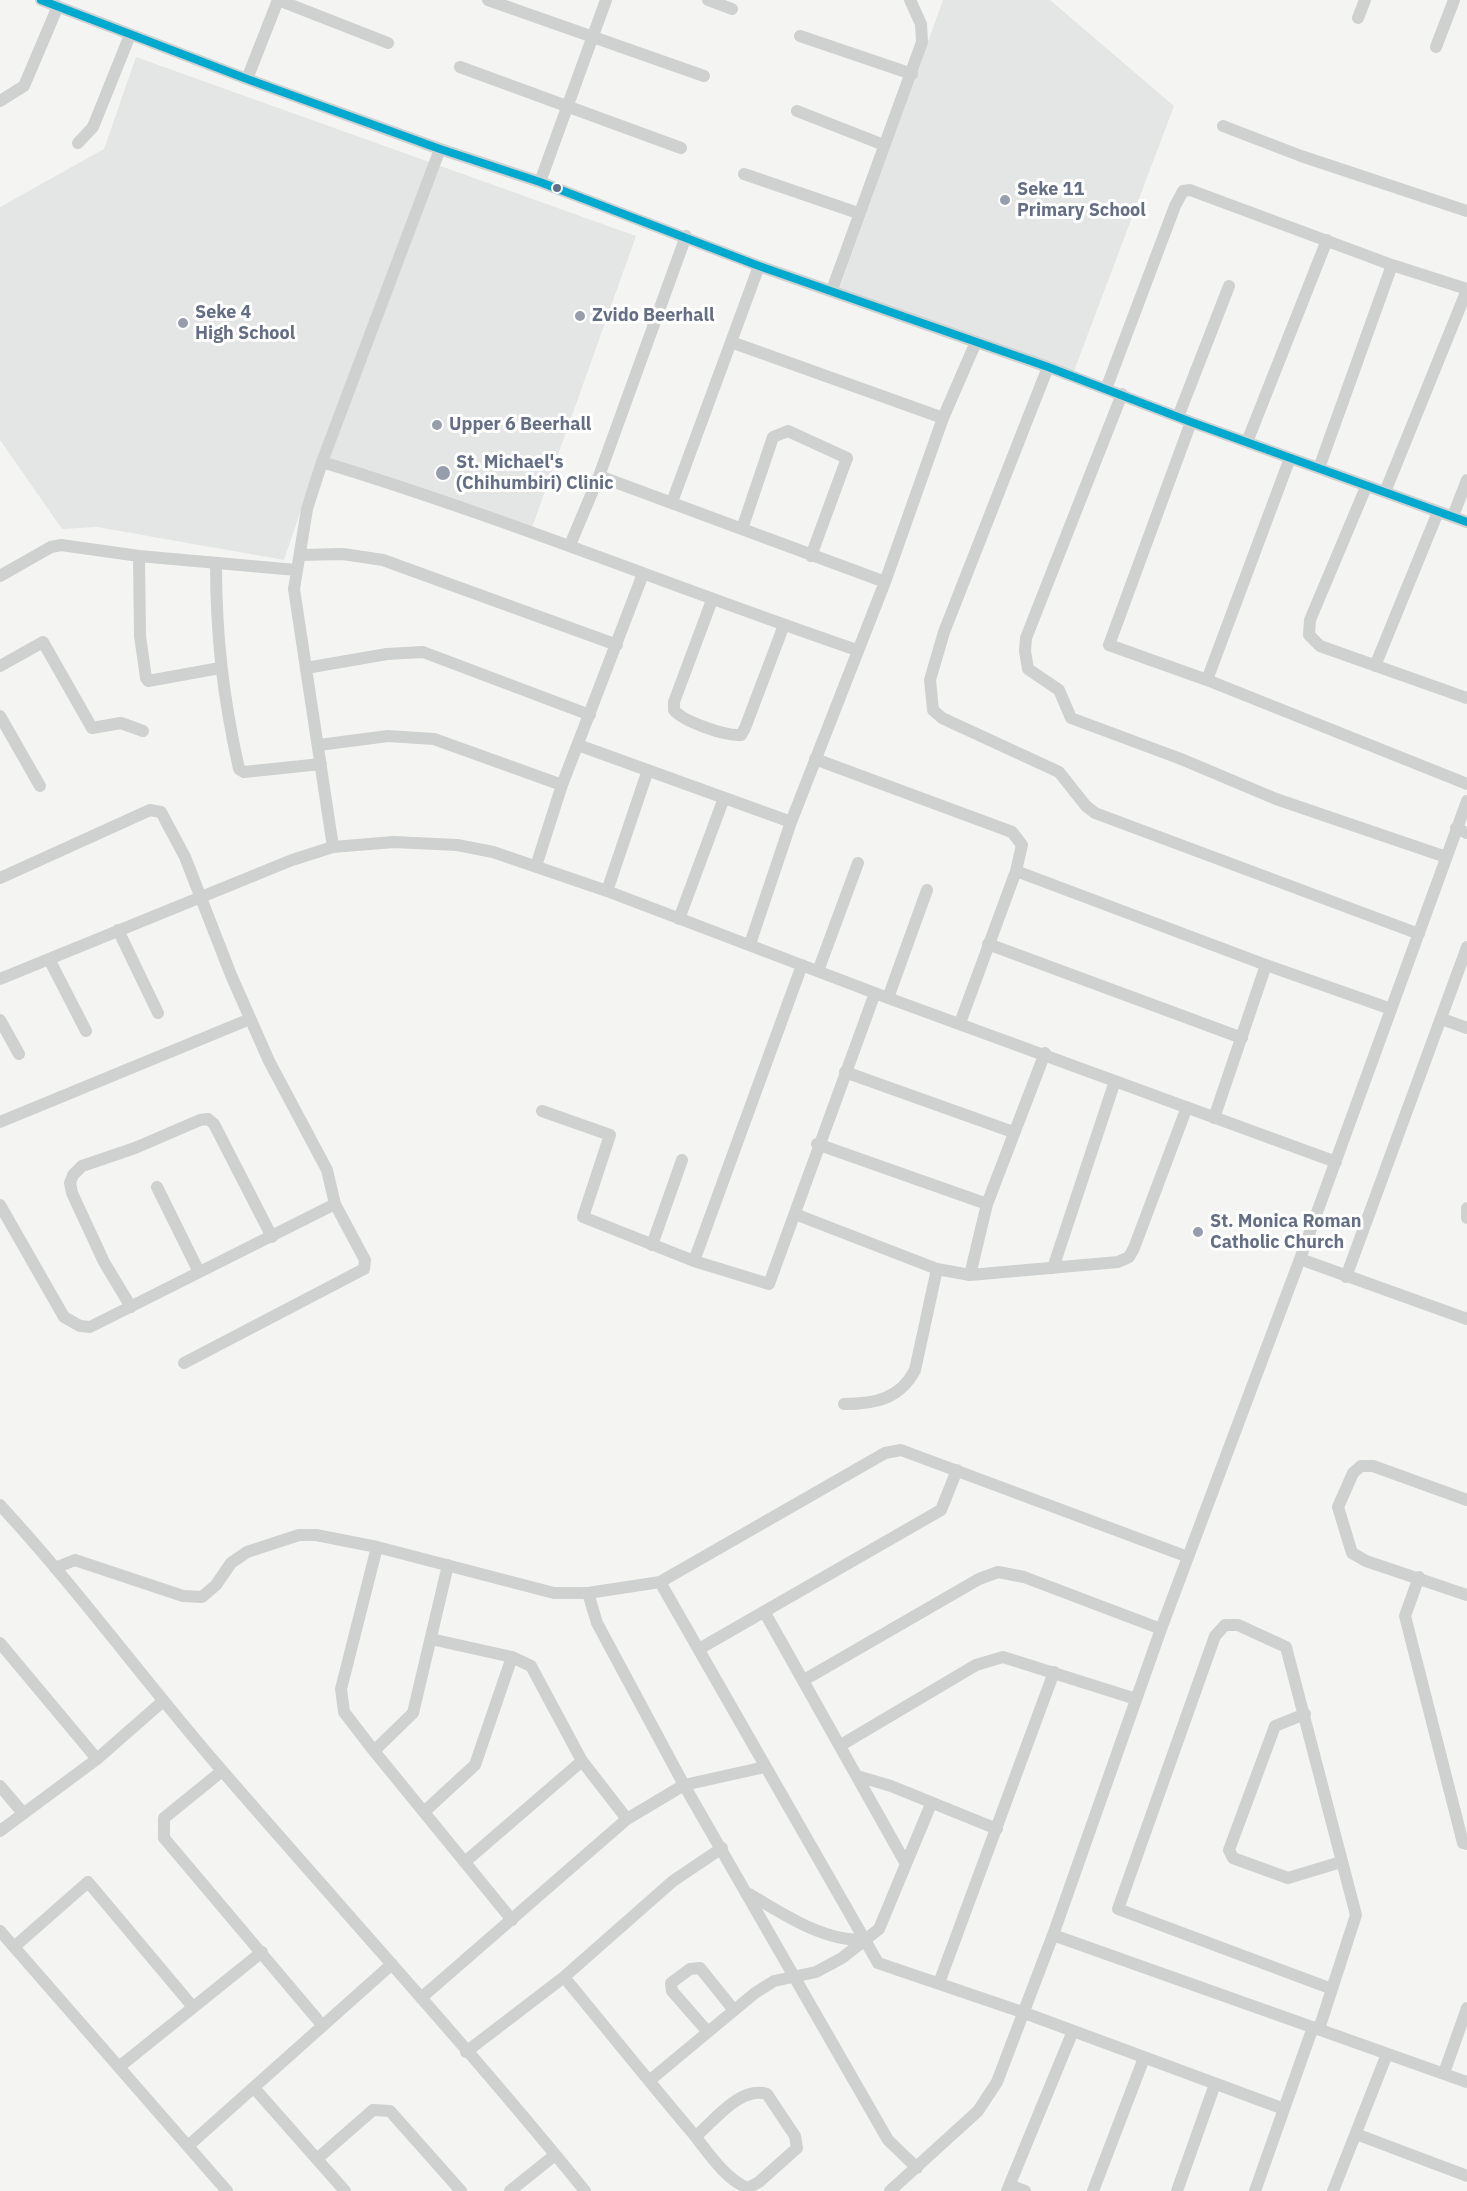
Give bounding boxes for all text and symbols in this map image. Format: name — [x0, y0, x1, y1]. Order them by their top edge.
place label: Seke 11 Primary School — [1017, 179, 1146, 222]
unlabelled marker — [551, 182, 563, 194]
marker: Seke 11 Primary School — [998, 193, 1012, 207]
place label: Seke 4 High School — [195, 302, 295, 344]
place label: Zvido Beerhall — [592, 305, 714, 327]
marker: Zvido Beerhall — [573, 309, 587, 323]
marker: Seke 4 High School — [176, 316, 190, 330]
place label: Upper 6 Beerhall — [449, 414, 591, 436]
marker: Upper 6 Beerhall — [430, 418, 444, 432]
place label: St. Michael's (Chihumbiri) Clinic — [456, 452, 614, 494]
marker: St. Michael's (Chihumbiri) Clinic — [434, 464, 452, 482]
place label: St. Monica Roman Catholic Church — [1210, 1211, 1362, 1254]
marker: St. Monica Roman Catholic Church — [1191, 1225, 1205, 1239]

